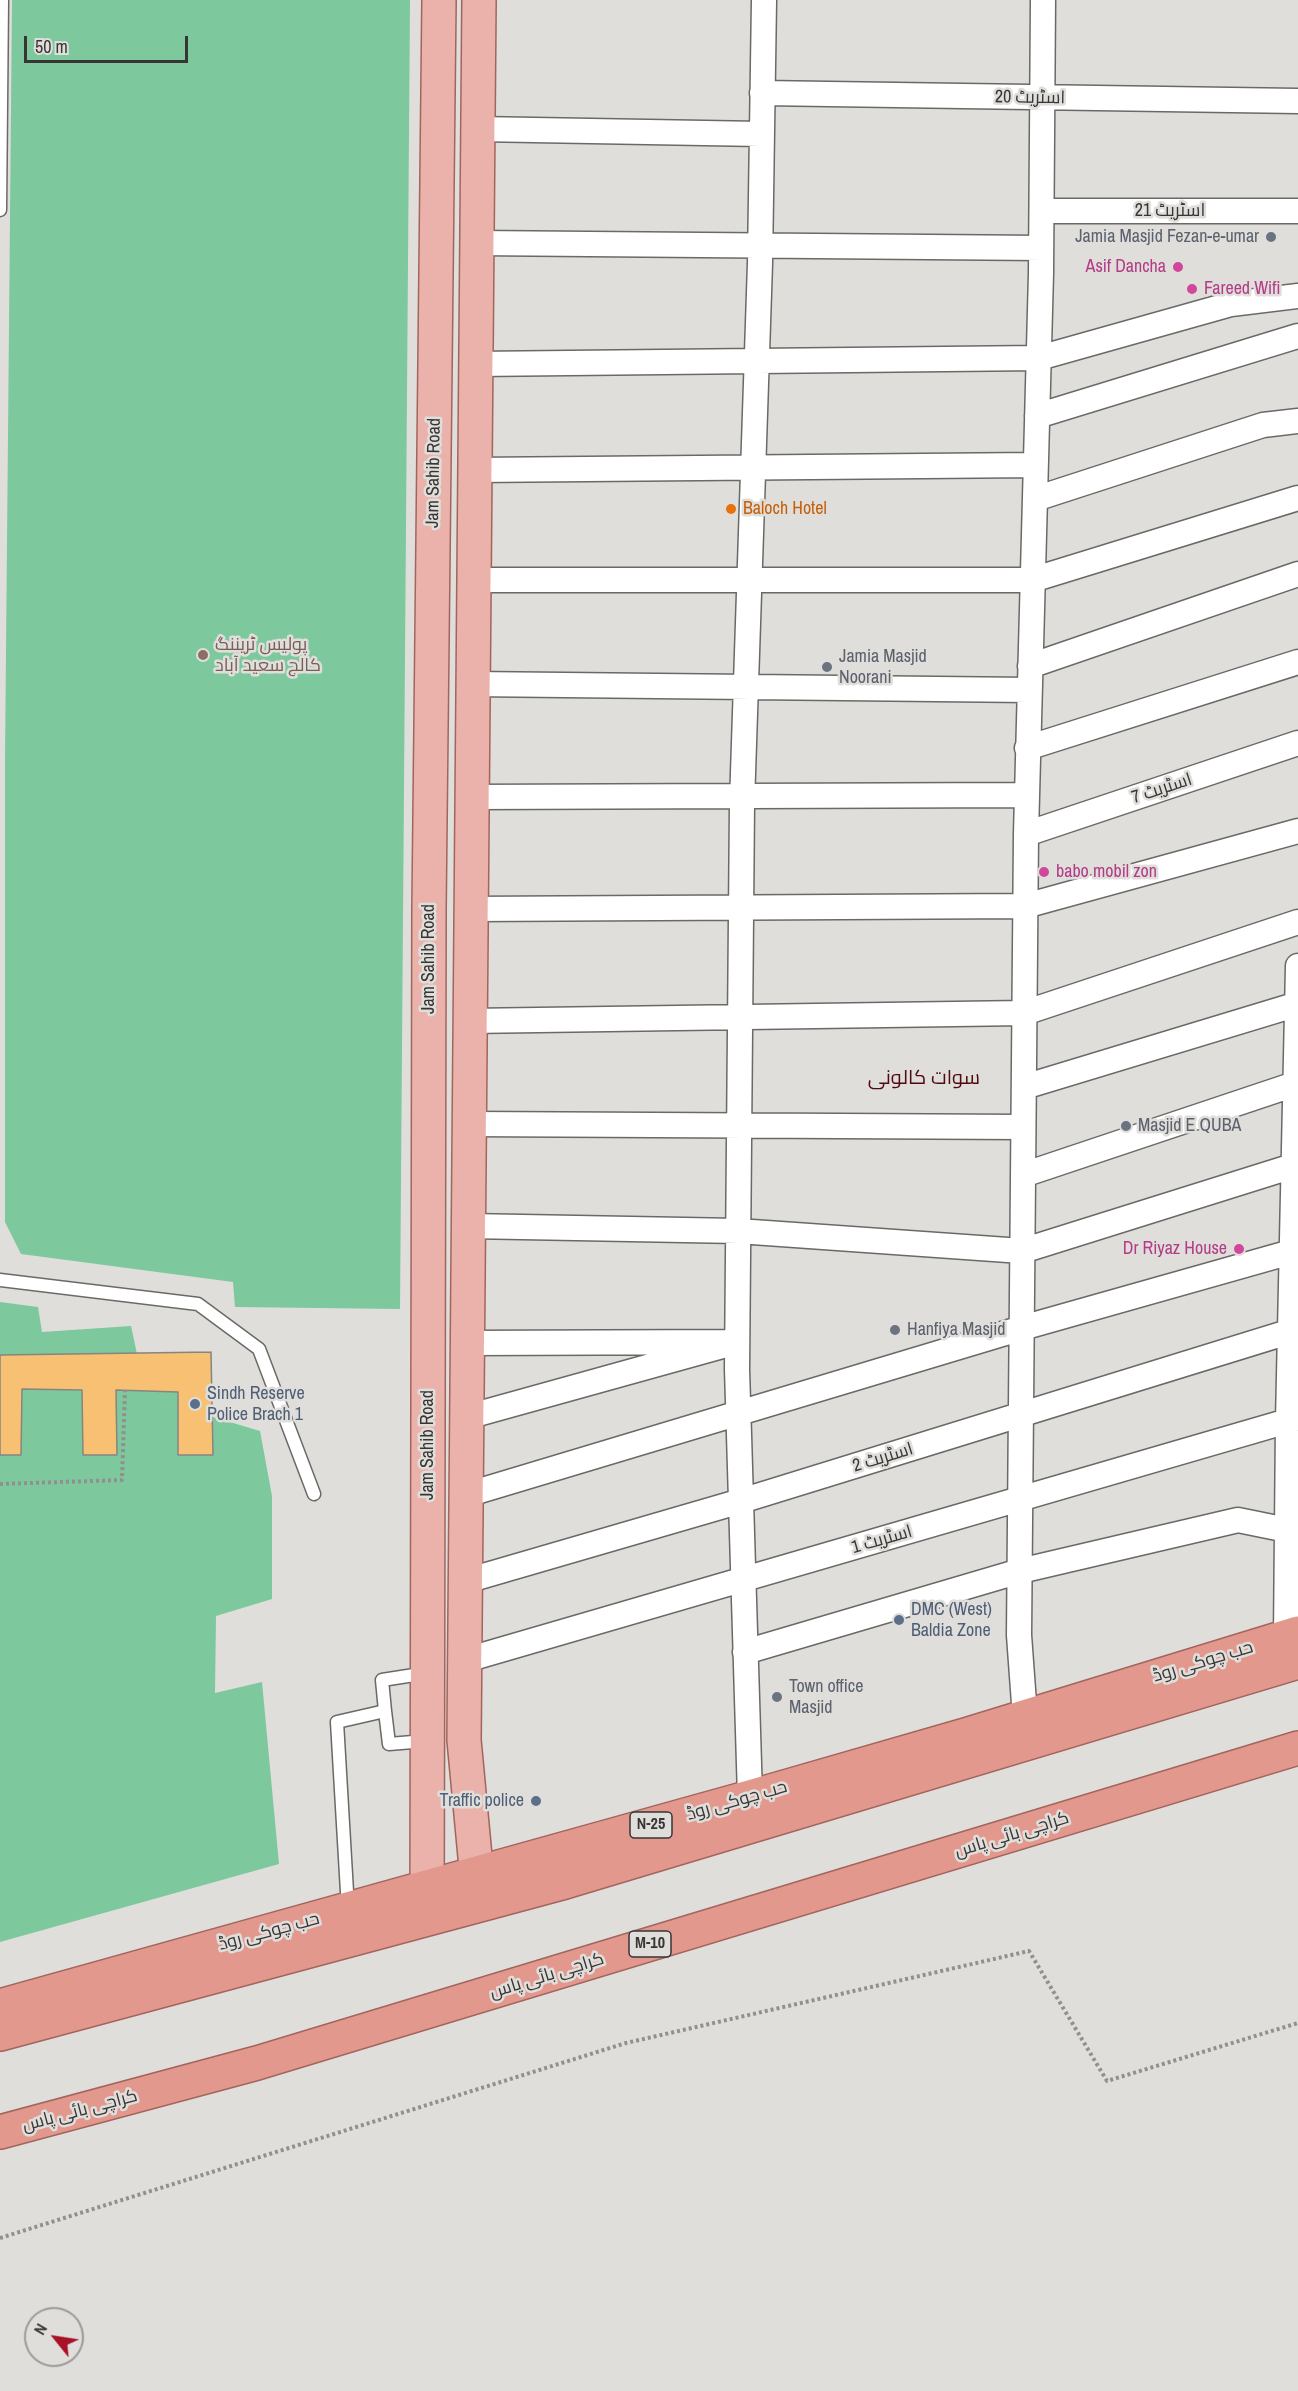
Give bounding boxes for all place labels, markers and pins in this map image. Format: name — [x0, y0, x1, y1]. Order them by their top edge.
place label: Jamia Masjid Fezan-e-umar — [1075, 226, 1259, 248]
marker: Jamia Masjid Fezan-e-umar — [1264, 230, 1278, 244]
place label: Asif Dancha — [1086, 256, 1166, 278]
marker: Asif Dancha — [1171, 260, 1185, 274]
place label: Fareed Wifi — [1204, 278, 1280, 300]
marker: Fareed Wifi — [1185, 282, 1199, 296]
place label: Baloch Hotel — [743, 498, 827, 520]
marker: Baloch Hotel — [724, 502, 738, 516]
place label: پولیس ٹریننگ کالج سعید آباد — [215, 634, 321, 676]
place label: Jamia Masjid Noorani — [839, 646, 927, 688]
marker: پولیس ٹریننگ کالج سعید آباد — [196, 648, 210, 662]
marker: Jamia Masjid Noorani — [820, 660, 834, 674]
place label: babo mobil zon — [1056, 861, 1157, 883]
marker: babo mobil zon — [1037, 865, 1051, 879]
place label: Masjid E QUBA — [1138, 1115, 1241, 1137]
marker: Masjid E QUBA — [1119, 1119, 1133, 1133]
place label: Dr Riyaz House — [1123, 1238, 1227, 1260]
marker: Dr Riyaz House — [1232, 1242, 1246, 1256]
place label: Hanfiya Masjid — [907, 1319, 1005, 1341]
marker: Hanfiya Masjid — [888, 1323, 902, 1337]
place label: Sindh Reserve Police Brach 1 — [207, 1383, 305, 1426]
marker: Sindh Reserve Police Brach 1 — [188, 1397, 202, 1411]
place label: DMC (West) Baldia Zone — [911, 1599, 992, 1642]
marker: DMC (West) Baldia Zone — [892, 1613, 906, 1627]
place label: Town office Masjid — [789, 1676, 863, 1718]
marker: Town office Masjid — [770, 1690, 784, 1704]
place label: Traffic police — [439, 1790, 524, 1812]
marker: Traffic police — [529, 1794, 543, 1808]

